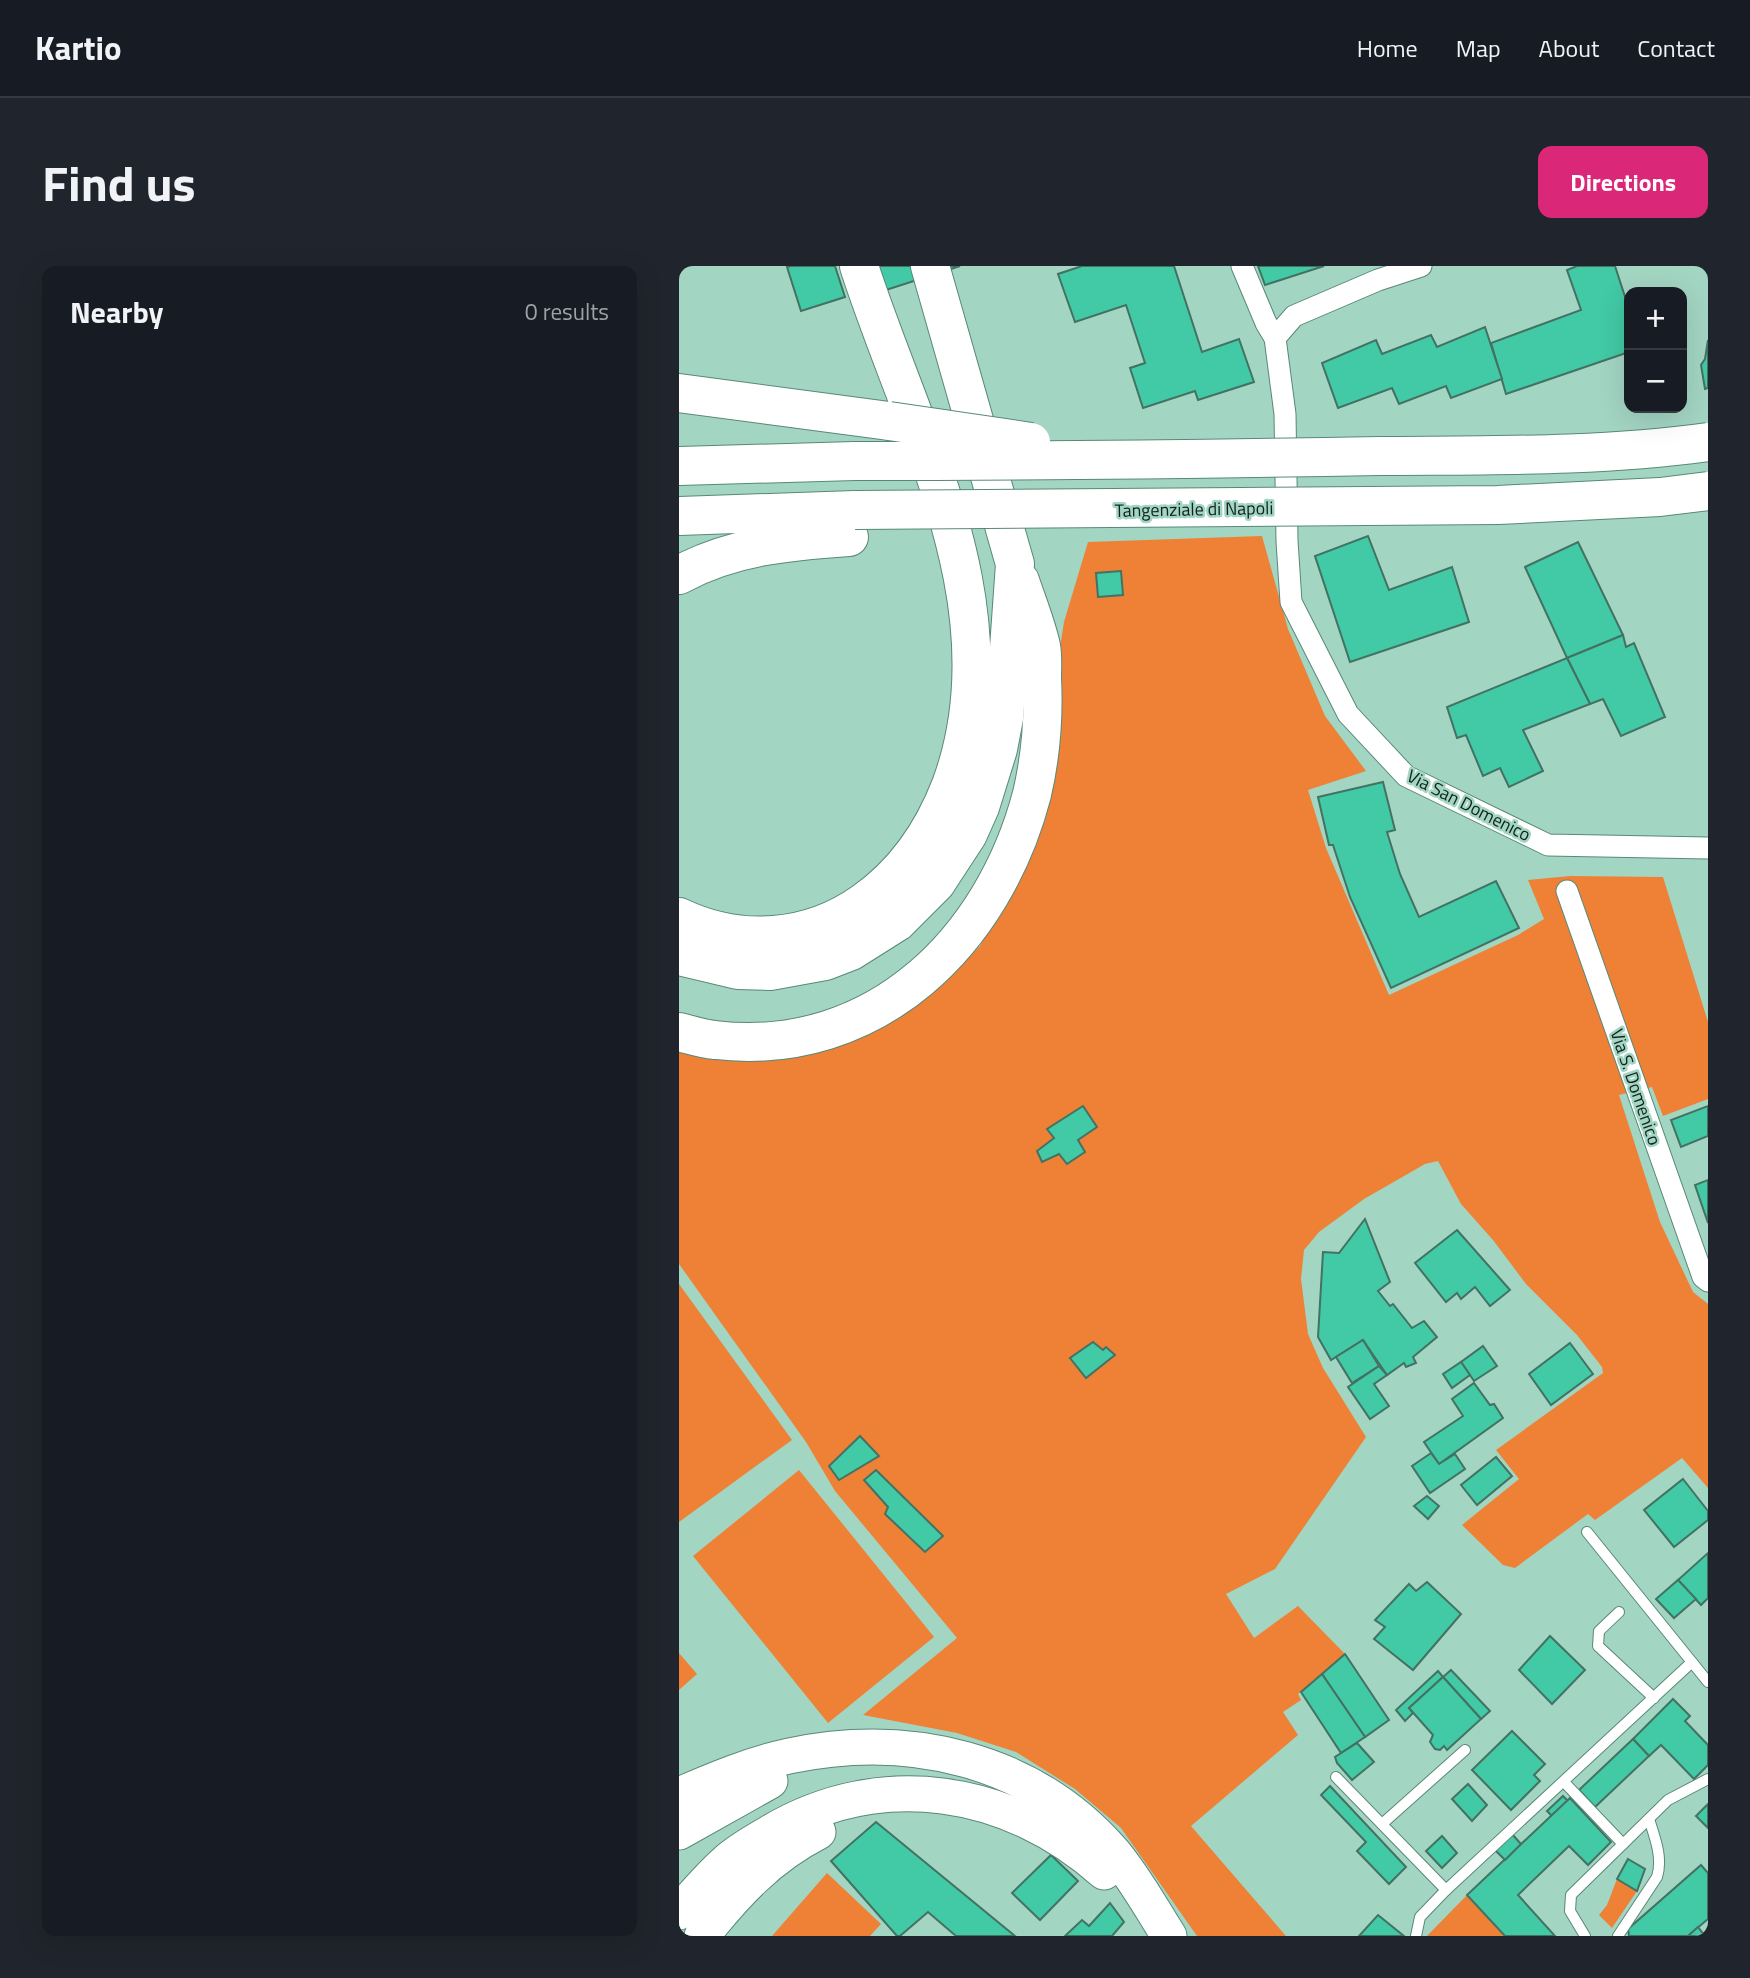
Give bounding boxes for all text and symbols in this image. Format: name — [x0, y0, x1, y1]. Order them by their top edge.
text: Kartio — [35, 23, 122, 73]
text: Home — [1357, 30, 1418, 66]
text: Map — [1456, 30, 1501, 66]
text: About — [1539, 30, 1599, 66]
text: Contact — [1637, 30, 1715, 66]
text: Find us — [42, 145, 196, 220]
button: Directions — [1538, 146, 1708, 218]
map controls — [1624, 287, 1687, 413]
button: + — [1624, 287, 1687, 350]
text: Nearby — [70, 289, 163, 335]
text: 0 results — [525, 294, 609, 329]
button: − — [1624, 350, 1687, 413]
street label: Tangenziale di Napoli — [1114, 494, 1274, 524]
street label: Via San Domenico — [1402, 762, 1536, 848]
street label: Via S. Domenico — [1604, 1025, 1668, 1149]

